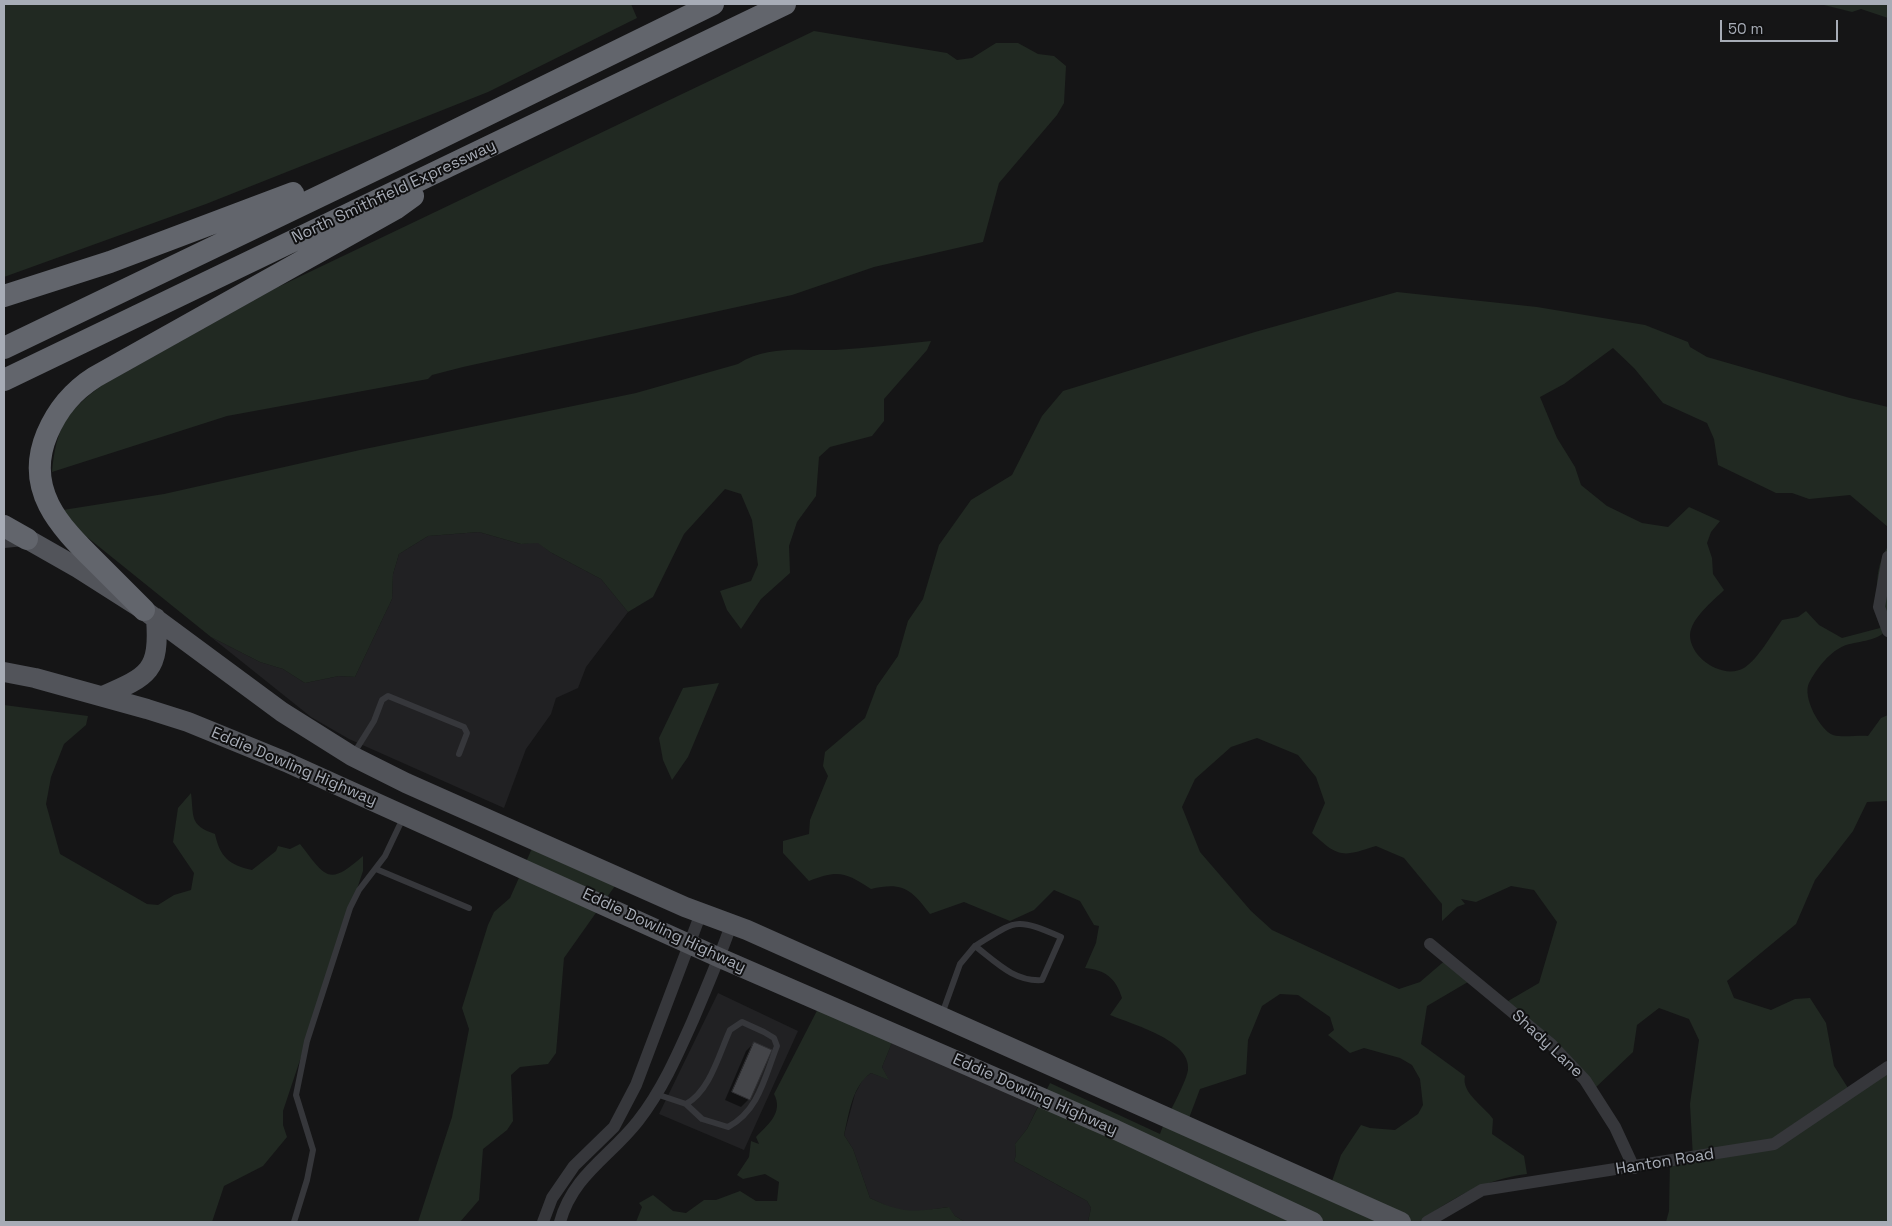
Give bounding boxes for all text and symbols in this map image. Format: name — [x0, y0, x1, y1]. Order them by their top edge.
scale bar — [1722, 10, 1840, 42]
text: 50 m — [1728, 19, 1763, 38]
street label: North Smithfield Expressway — [289, 136, 499, 248]
street label: Eddie Dowling Highway — [208, 723, 380, 811]
street label: Eddie Dowling Highway — [579, 885, 749, 977]
street label: Shady Lane — [1508, 1006, 1586, 1082]
street label: Eddie Dowling Highway — [950, 1050, 1120, 1140]
street label: Hanton Road — [1614, 1145, 1716, 1179]

